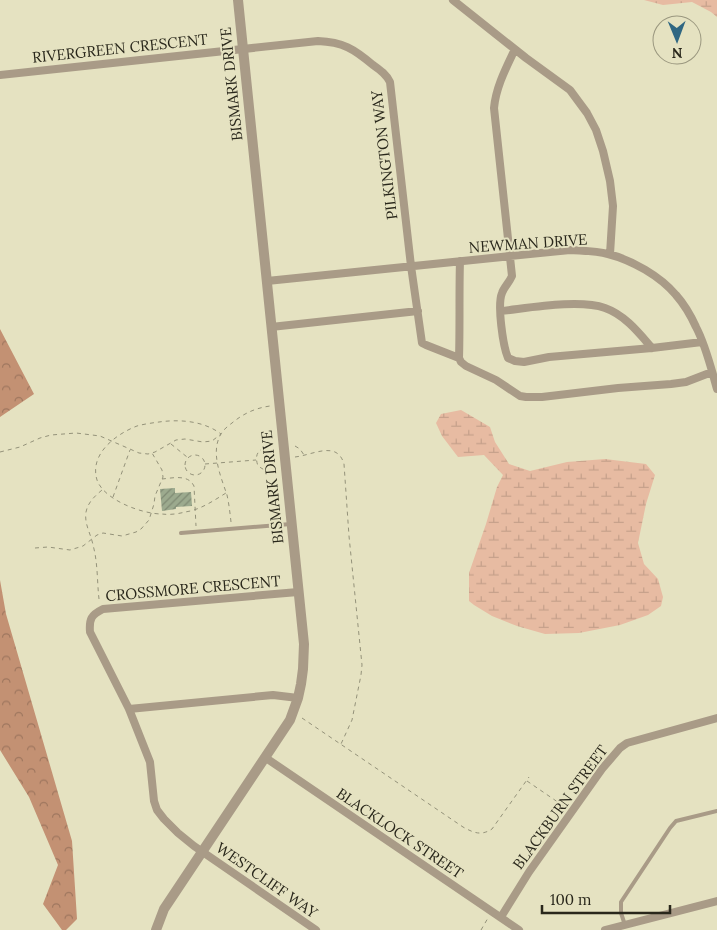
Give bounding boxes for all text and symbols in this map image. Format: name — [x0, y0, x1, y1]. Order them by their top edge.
north arrow — [652, 15, 702, 65]
street label: BISMARK DRIVE — [216, 26, 246, 142]
street label: RIVERGREEN CRESCENT — [31, 29, 209, 67]
text: N — [671, 44, 683, 62]
street label: PILKINGTON WAY — [367, 89, 401, 221]
street label: NEWMAN DRIVE — [468, 229, 588, 257]
street label: BISMARK DRIVE — [257, 429, 287, 545]
street label: CROSSMORE CRESCENT — [105, 571, 282, 605]
street label: BLACKBURN STREET — [508, 741, 612, 873]
street label: BLACKLOCK STREET — [333, 783, 467, 883]
street label: WESTCLIFF WAY — [213, 838, 322, 922]
scale bar — [542, 882, 670, 914]
text: 100 m — [550, 890, 591, 909]

